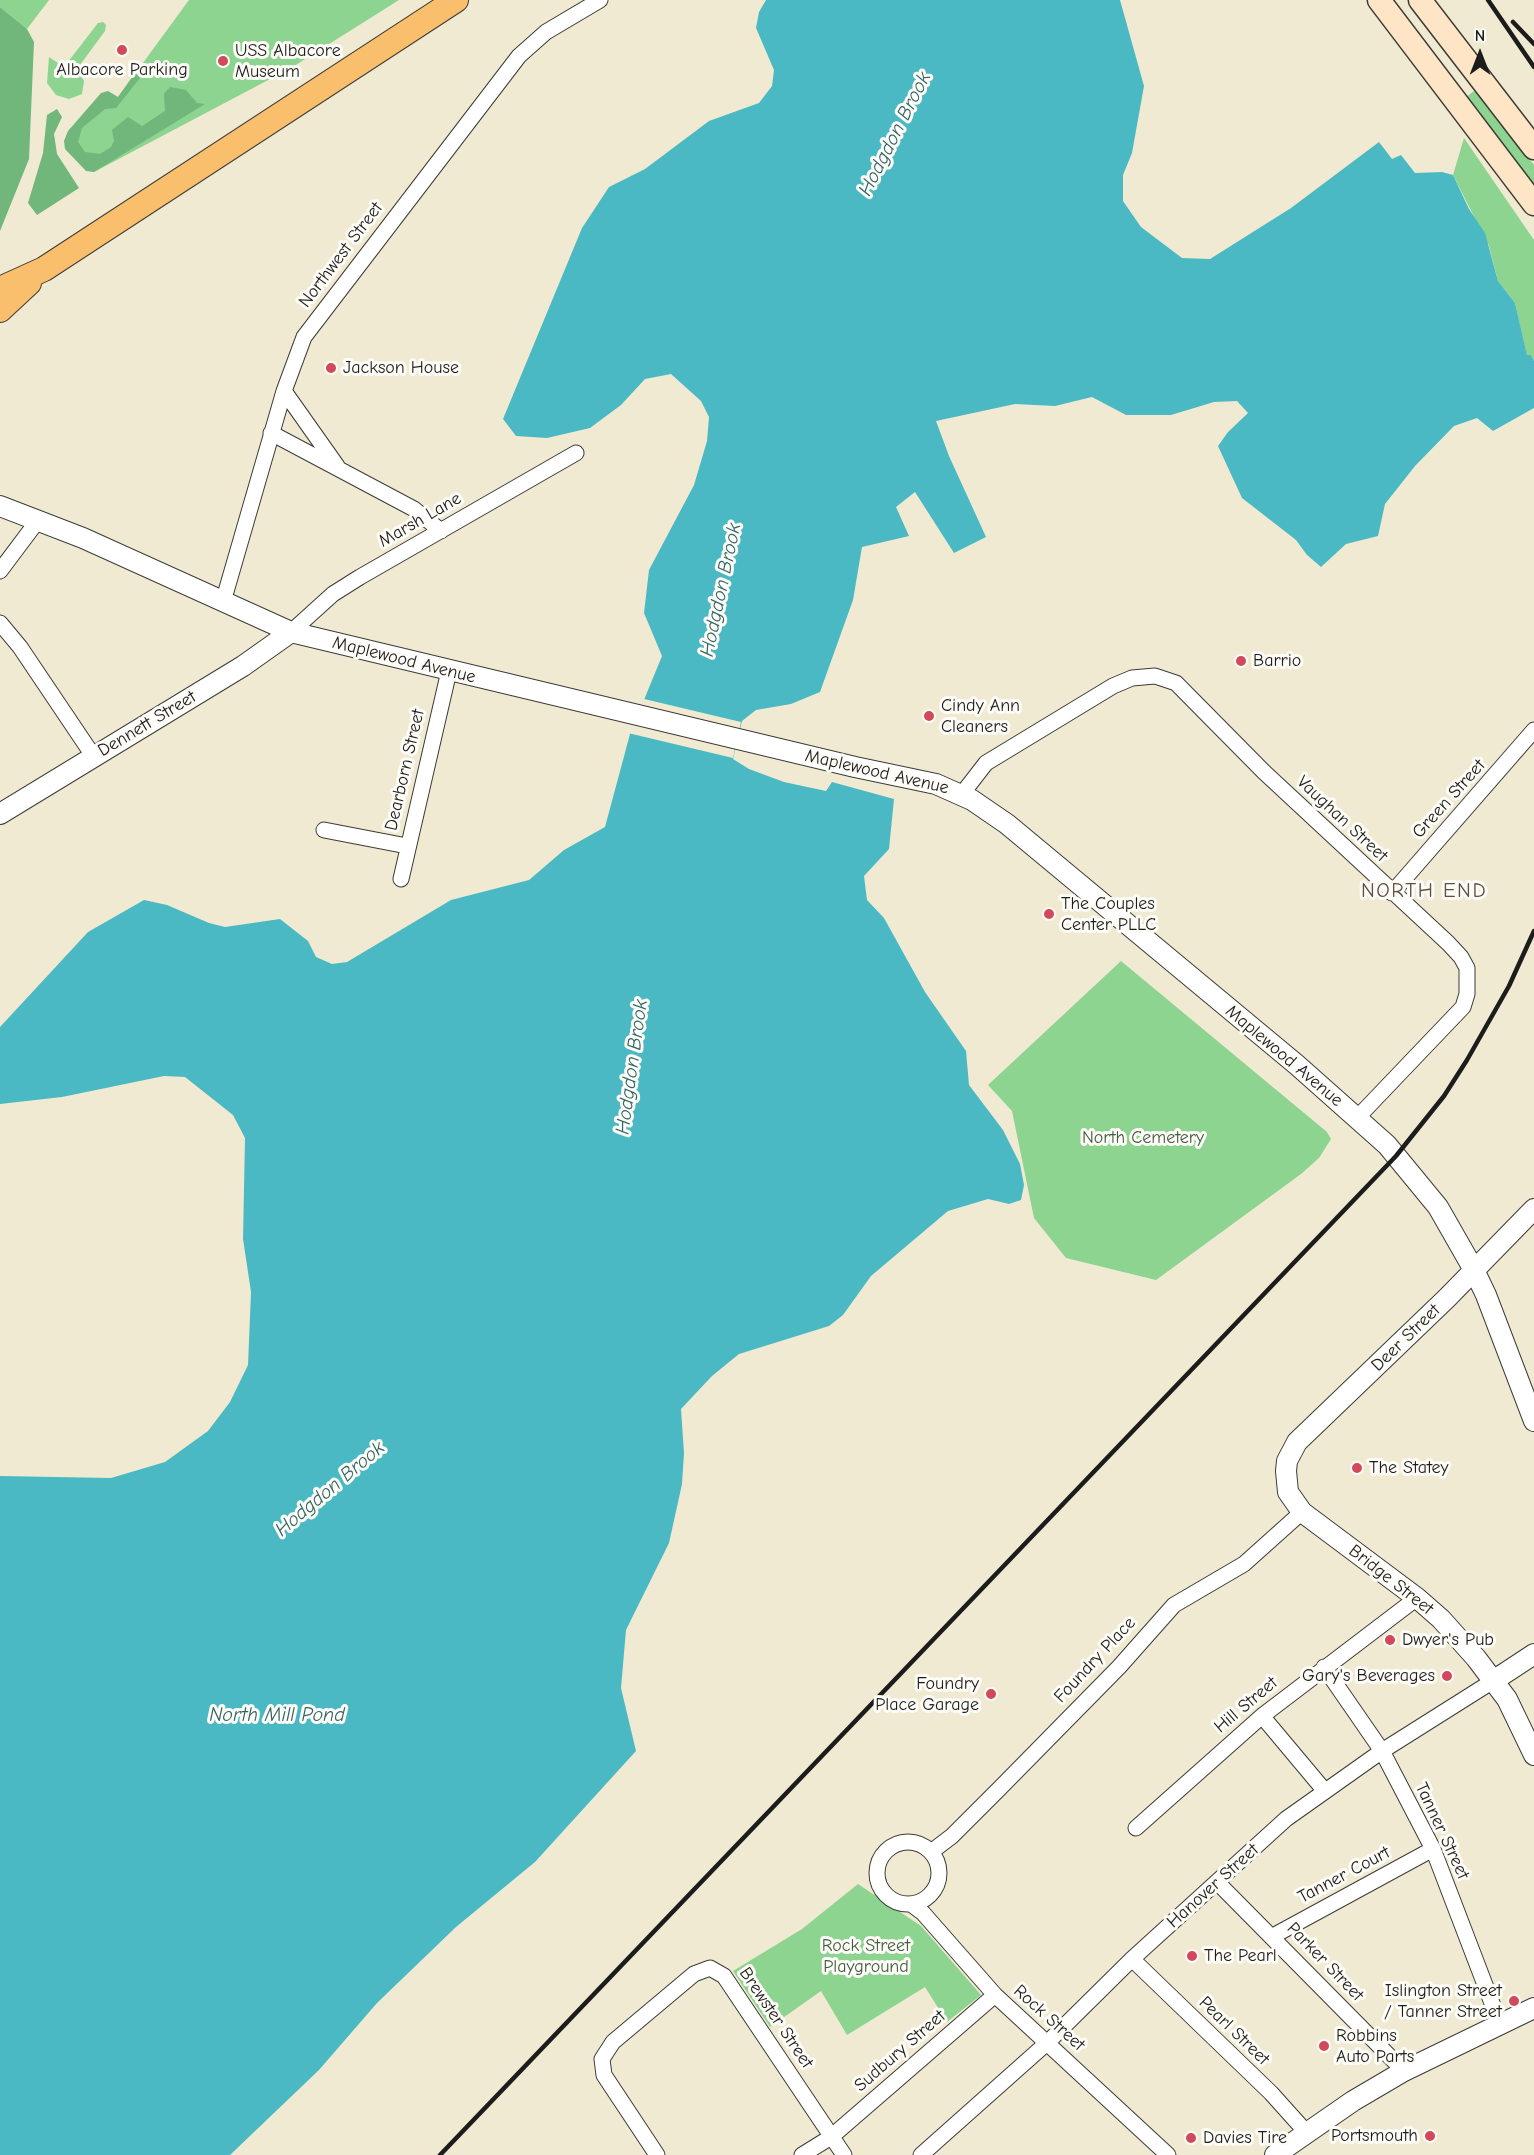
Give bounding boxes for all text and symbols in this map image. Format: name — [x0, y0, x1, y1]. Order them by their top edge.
north arrow — [1450, 24, 1510, 84]
text: N — [1475, 27, 1485, 45]
place label: USS Albacore Museum — [235, 40, 341, 82]
marker: Albacore Parking — [115, 43, 129, 57]
marker: USS Albacore Museum — [216, 54, 230, 68]
place label: Albacore Parking — [56, 59, 188, 81]
water label: Hodgdon Brook — [853, 68, 937, 200]
street label: Northwest Street — [294, 198, 388, 312]
place label: Jackson House — [343, 357, 459, 379]
marker: Jackson House — [324, 361, 338, 375]
street label: Marsh Lane — [375, 488, 465, 552]
water label: Hodgdon Brook — [695, 521, 747, 659]
street label: Maplewood Avenue — [330, 632, 478, 688]
place label: Barrio — [1253, 650, 1301, 672]
marker: Barrio — [1234, 654, 1248, 668]
street label: Dennett Street — [94, 686, 200, 762]
place label: Cindy Ann Cleaners — [941, 695, 1020, 738]
street label: Dearborn Street — [381, 707, 429, 833]
marker: Cindy Ann Cleaners — [922, 709, 936, 723]
street label: Maplewood Avenue — [803, 745, 951, 799]
street label: Green Street — [1408, 755, 1490, 843]
street label: Vaughan Street — [1292, 771, 1392, 867]
district label: NORTH END — [1361, 878, 1487, 904]
place label: The Couples Center PLLC — [1061, 893, 1156, 936]
marker: The Couples Center PLLC — [1042, 907, 1056, 921]
water label: Hodgdon Brook — [611, 998, 653, 1136]
street label: Maplewood Avenue — [1221, 1001, 1347, 1111]
park label: North Cemetery — [1082, 1127, 1204, 1149]
street label: Deer Street — [1367, 1300, 1445, 1376]
water label: Hodgdon Brook — [270, 1436, 390, 1542]
place label: The Statey — [1369, 1457, 1449, 1479]
marker: The Statey — [1350, 1461, 1364, 1475]
street label: Bridge Street — [1344, 1540, 1438, 1620]
street label: Foundry Place — [1050, 1612, 1140, 1708]
place label: Dwyer's Pub — [1402, 1629, 1494, 1651]
marker: Dwyer's Pub — [1383, 1633, 1397, 1647]
place label: Gary's Beverages — [1302, 1665, 1435, 1687]
marker: Gary's Beverages — [1440, 1669, 1454, 1683]
street label: Hill Street — [1210, 1672, 1282, 1738]
place label: Foundry Place Garage — [875, 1673, 979, 1716]
marker: Foundry Place Garage — [984, 1687, 998, 1701]
water label: North Mill Pond — [209, 1703, 345, 1727]
street label: Tanner Street — [1410, 1779, 1474, 1883]
street label: Hanover Street — [1163, 1839, 1263, 1933]
street label: Tanner Court — [1294, 1842, 1394, 1908]
street label: Parker Street — [1282, 1918, 1368, 2006]
park label: Rock Street Playground — [822, 1935, 910, 1978]
place label: The Pearl — [1204, 1945, 1277, 1967]
marker: The Pearl — [1185, 1949, 1199, 1963]
street label: Brewster Street — [734, 1963, 818, 2073]
street label: Rock Street — [1009, 1980, 1089, 2056]
place label: Islington Street / Tanner Street — [1384, 1980, 1502, 2022]
street label: Pearl Street — [1194, 1992, 1274, 2070]
marker: Islington Street / Tanner Street — [1507, 1994, 1521, 2008]
street label: Sudbury Street — [850, 2006, 950, 2096]
place label: Robbins Auto Parts — [1336, 2025, 1414, 2068]
marker: Robbins Auto Parts — [1317, 2039, 1331, 2053]
place label: Portsmouth — [1331, 2125, 1418, 2147]
place label: Davies Tire — [1203, 2127, 1287, 2149]
marker: Portsmouth — [1423, 2129, 1437, 2143]
marker: Davies Tire — [1184, 2131, 1198, 2145]

